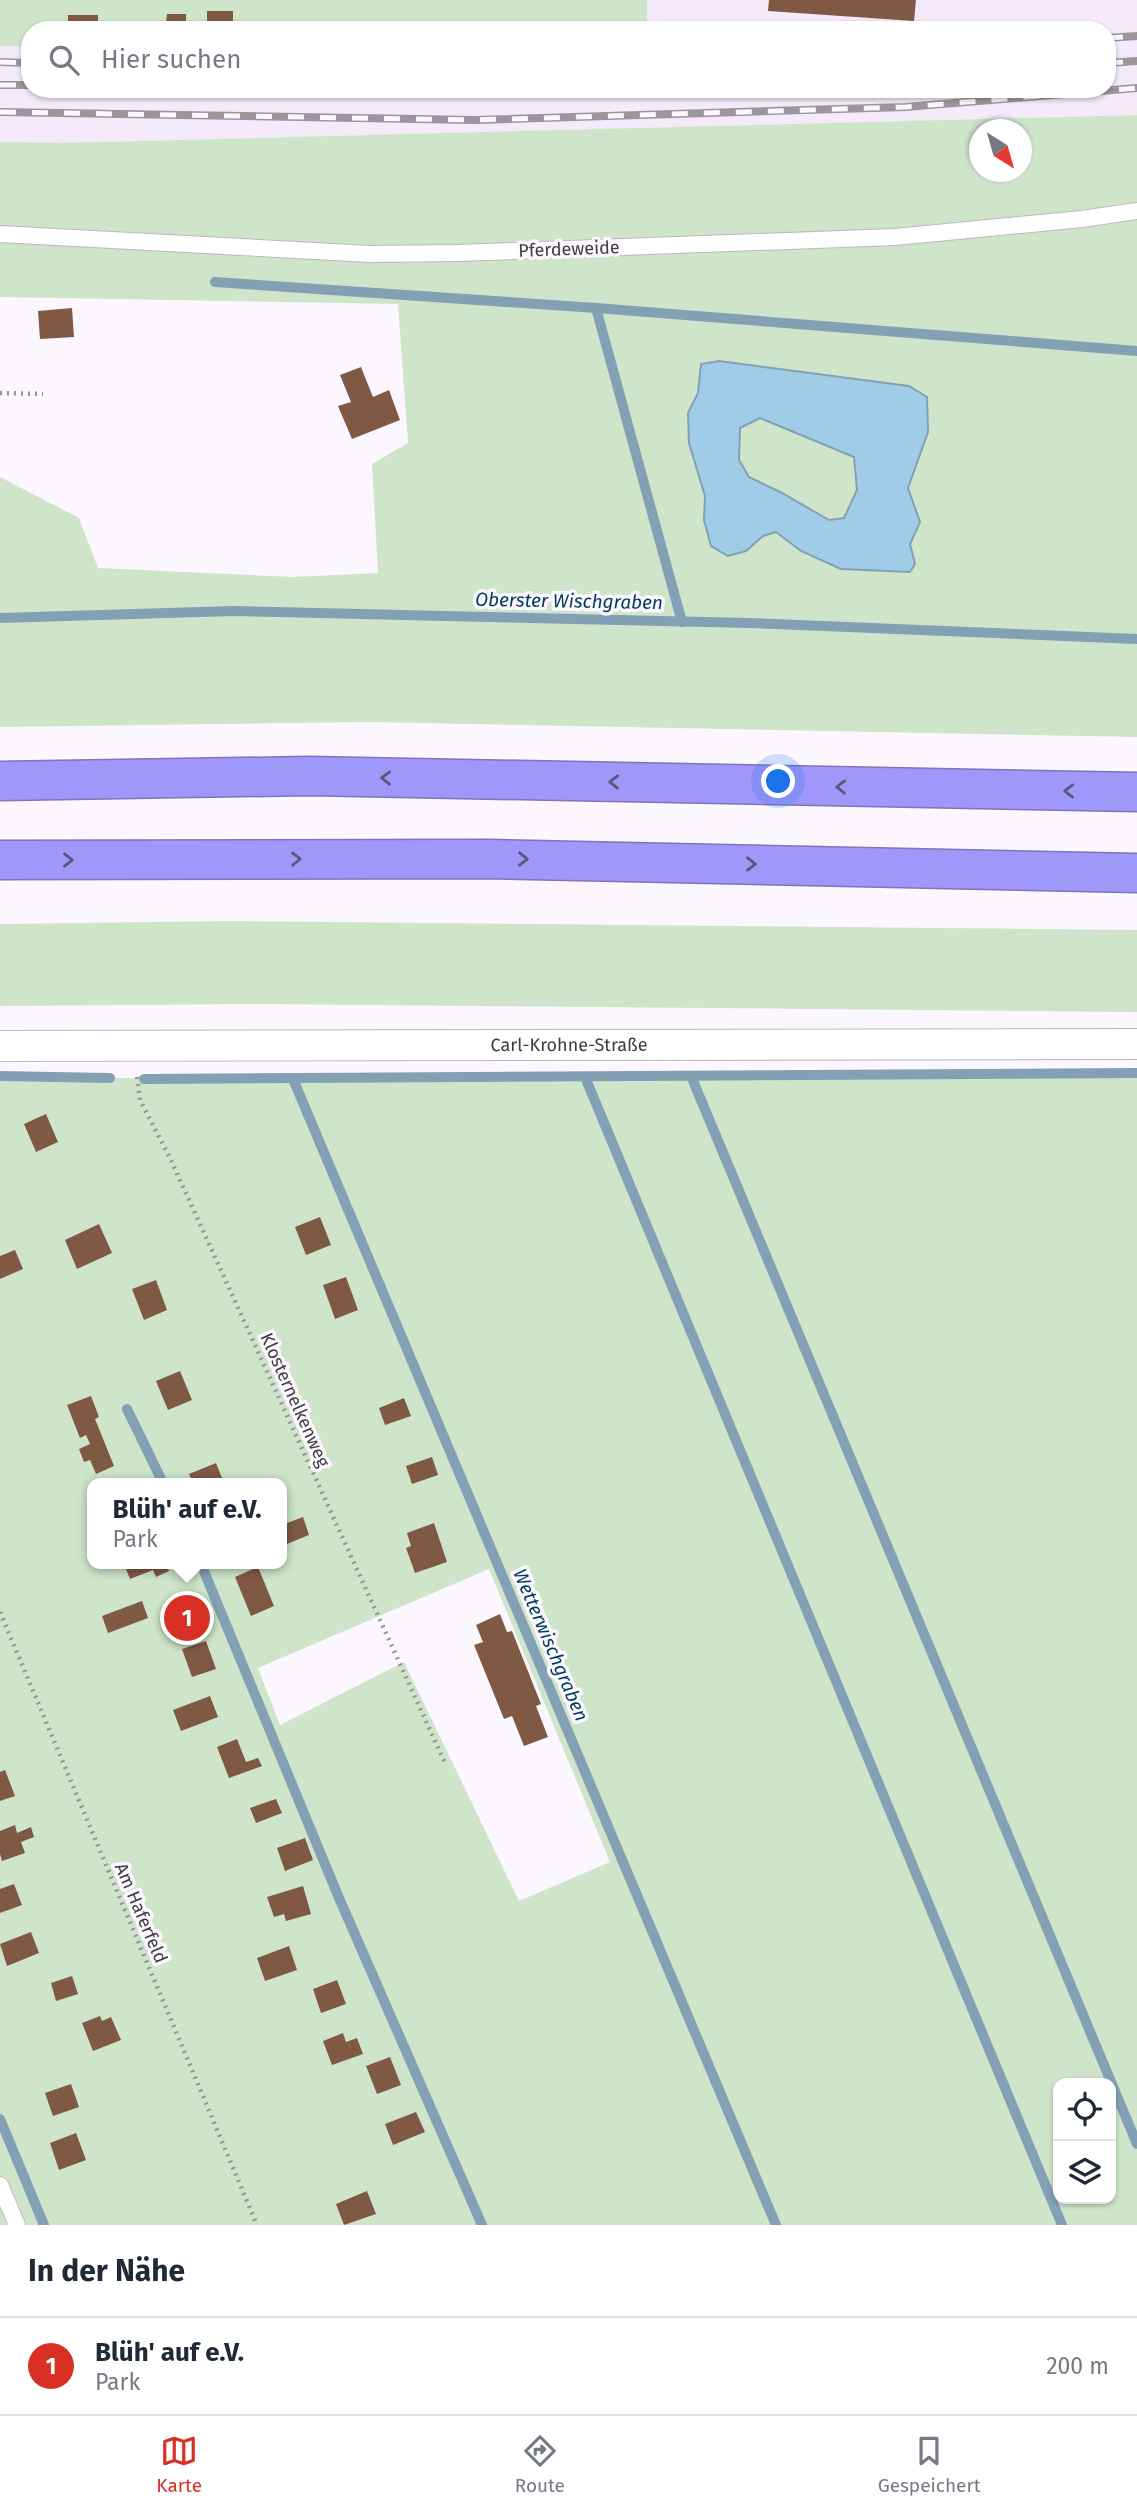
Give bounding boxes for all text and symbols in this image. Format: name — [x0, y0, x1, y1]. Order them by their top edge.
search box — [21, 21, 1116, 98]
icon: search — [45, 41, 83, 79]
text: Hier suchen — [101, 44, 241, 75]
north arrow — [969, 119, 1032, 182]
street label: Pferdeweide — [518, 236, 620, 262]
water label: Oberster Wischgraben — [475, 588, 663, 614]
your location — [761, 764, 795, 798]
one-way arrow — [381, 770, 391, 786]
one-way arrow — [608, 774, 619, 790]
one-way arrow — [836, 779, 847, 794]
one-way arrow — [1063, 783, 1074, 799]
one-way arrow — [291, 851, 301, 867]
one-way arrow — [63, 852, 74, 868]
one-way arrow — [518, 852, 529, 867]
one-way arrow — [745, 857, 756, 872]
street label: Carl-Krohne-Straße — [490, 1034, 648, 1056]
street label: Klosternelkenweg — [256, 1329, 335, 1471]
popup — [87, 1478, 287, 1569]
text: Blüh' auf e.V. — [112, 1494, 262, 1525]
text: Park — [112, 1525, 158, 1553]
water label: Wetterwischgraben — [509, 1565, 593, 1725]
pin: 1 — [164, 1592, 210, 1644]
street label: Am Haferfeld — [110, 1860, 172, 1966]
map controls — [1053, 2078, 1116, 2204]
button: locate — [1053, 2078, 1116, 2141]
button: layers — [1053, 2141, 1116, 2204]
text: In der Nähe — [28, 2253, 185, 2289]
text: Blüh' auf e.V. — [95, 2337, 244, 2368]
text: 1 — [46, 2352, 56, 2380]
text: 200 m — [1046, 2352, 1109, 2380]
text: Park — [95, 2368, 140, 2396]
tab: Karte — [156, 2432, 202, 2497]
tab: Route — [515, 2432, 565, 2497]
tab: Gespeichert — [878, 2432, 981, 2497]

